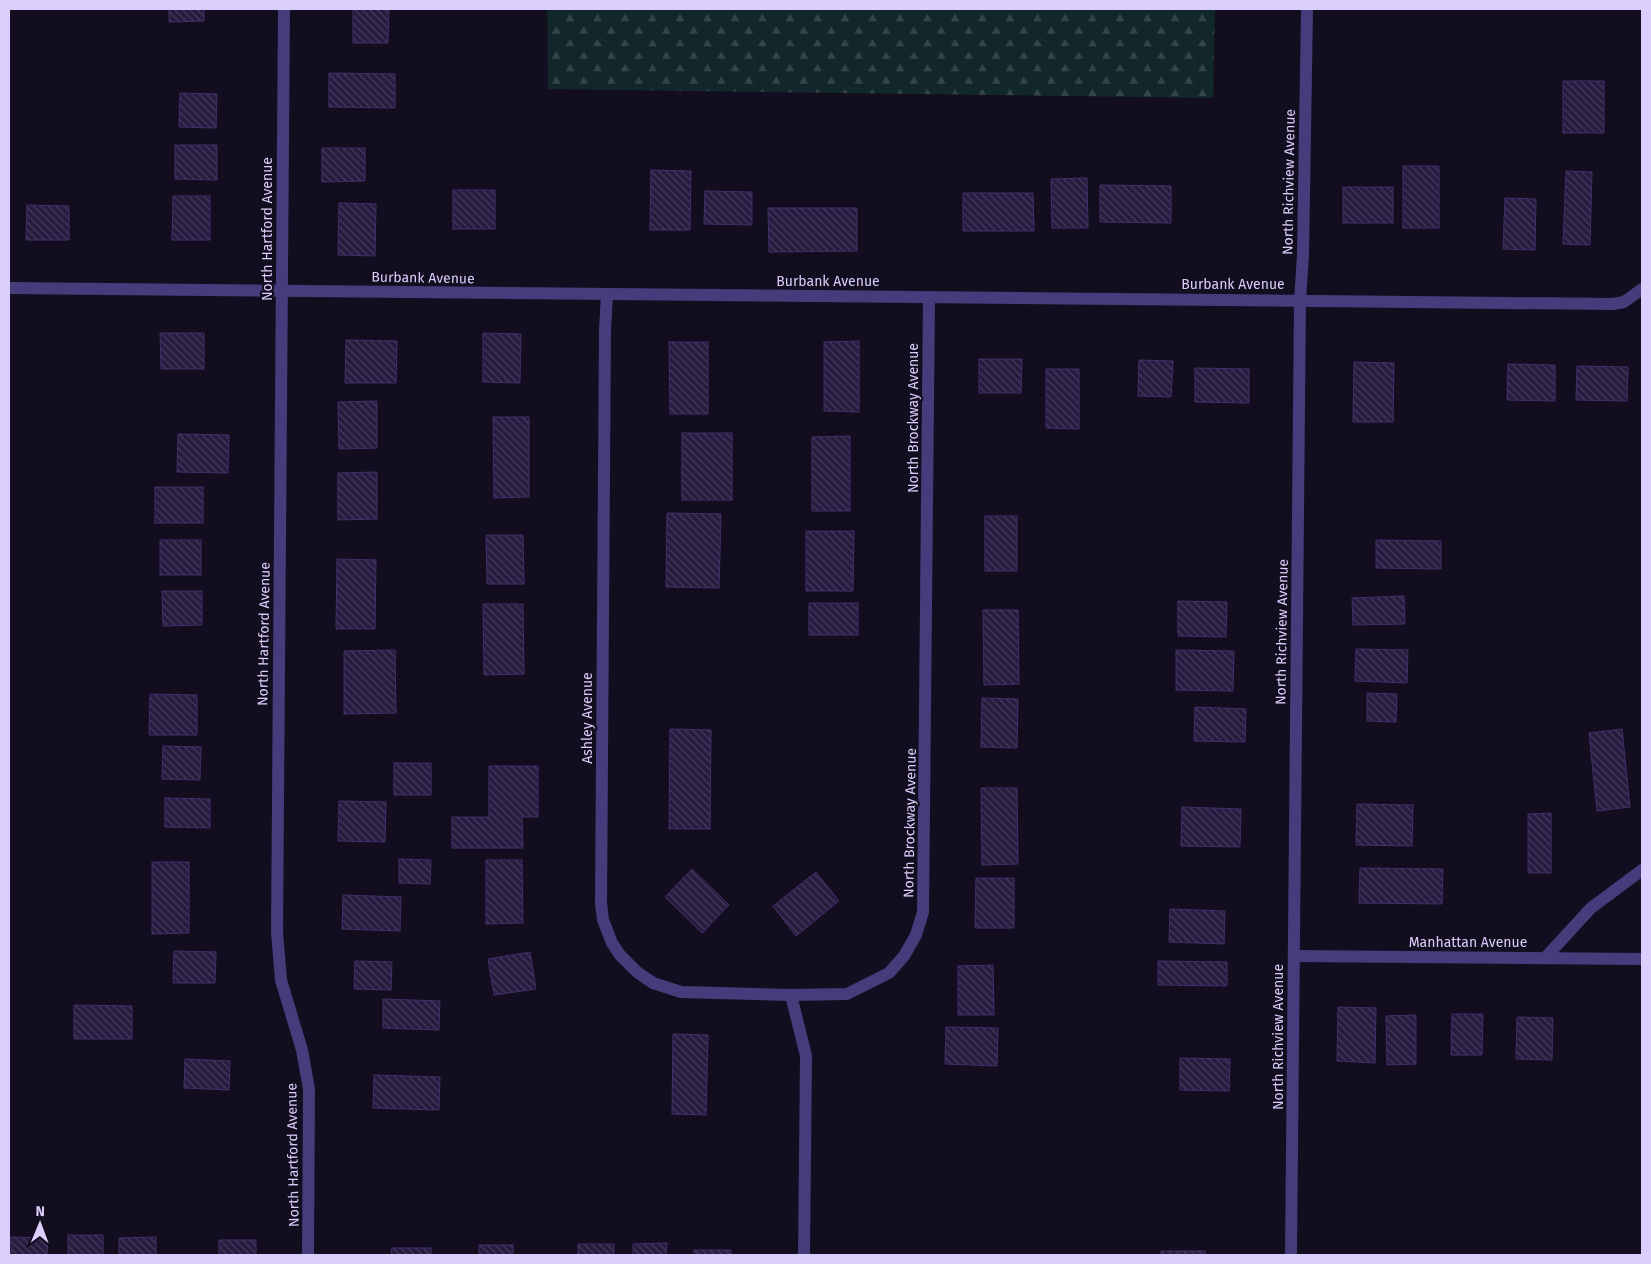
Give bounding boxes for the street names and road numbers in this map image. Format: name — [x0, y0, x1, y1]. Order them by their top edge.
street label: North Richview Avenue — [1279, 109, 1299, 255]
street label: North Hartford Avenue — [259, 157, 276, 301]
street label: Burbank Avenue — [371, 269, 475, 287]
street label: Burbank Avenue — [776, 273, 880, 290]
street label: Burbank Avenue — [1181, 276, 1285, 293]
street label: North Brockway Avenue — [905, 343, 922, 493]
street label: North Richview Avenue — [1272, 559, 1292, 705]
street label: North Hartford Avenue — [254, 562, 274, 706]
street label: Ashley Avenue — [579, 672, 596, 764]
street label: North Brockway Avenue — [900, 748, 920, 898]
street label: Manhattan Avenue — [1409, 934, 1527, 951]
street label: North Richview Avenue — [1270, 964, 1287, 1110]
street label: North Hartford Avenue — [283, 1083, 303, 1227]

